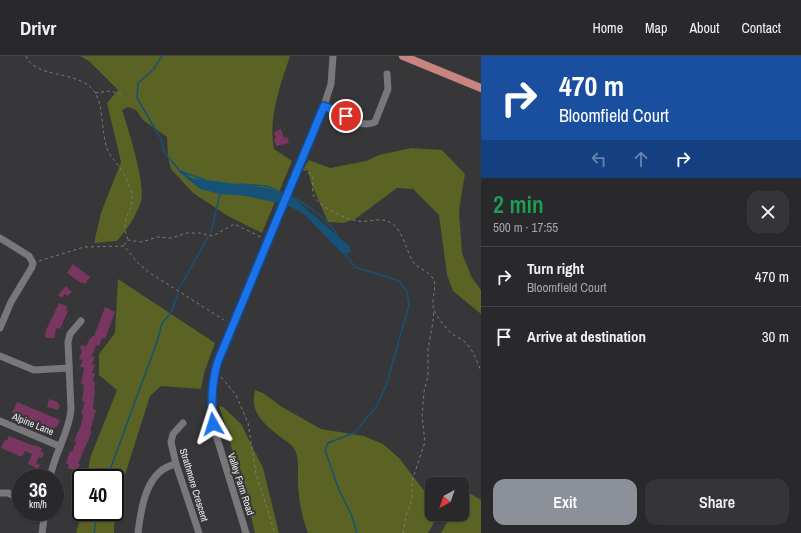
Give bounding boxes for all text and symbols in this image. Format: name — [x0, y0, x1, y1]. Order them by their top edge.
text: Drivr — [20, 15, 56, 41]
text: Home — [592, 19, 623, 37]
text: Map — [645, 19, 667, 37]
text: About — [689, 19, 719, 37]
text: Contact — [741, 19, 781, 37]
text: 470 m — [559, 67, 624, 105]
icon: right — [493, 72, 545, 124]
pin — [329, 99, 363, 133]
text: Bloomfield Court — [559, 103, 669, 128]
icon: arrive — [335, 105, 357, 127]
icon: left — [588, 148, 610, 170]
icon: ahead — [630, 148, 652, 170]
icon: right — [672, 148, 694, 170]
text: 2 min — [493, 188, 544, 220]
button: close — [747, 191, 789, 233]
text: 500 m · 17:55 — [493, 219, 558, 236]
text: Turn right — [527, 258, 584, 279]
icon: right — [493, 266, 515, 288]
text: 470 m — [755, 266, 789, 287]
text: Bloomfield Court — [527, 279, 606, 296]
icon: arrive — [493, 326, 515, 348]
text: Arrive at destination — [527, 326, 646, 347]
text: 30 m — [762, 326, 789, 347]
position arrow — [192, 403, 234, 445]
street label: Alpine Lane — [9, 409, 56, 438]
street label: Strathmore Crescent — [177, 447, 211, 524]
street label: Valley Farm Road — [225, 451, 257, 517]
speed limit sign: 40 — [72, 469, 124, 521]
text: 36 — [29, 476, 47, 503]
north arrow — [425, 477, 469, 521]
map controls — [425, 477, 469, 521]
button: Exit — [493, 479, 637, 525]
button: Share — [645, 479, 789, 525]
text: km/h — [29, 498, 47, 511]

